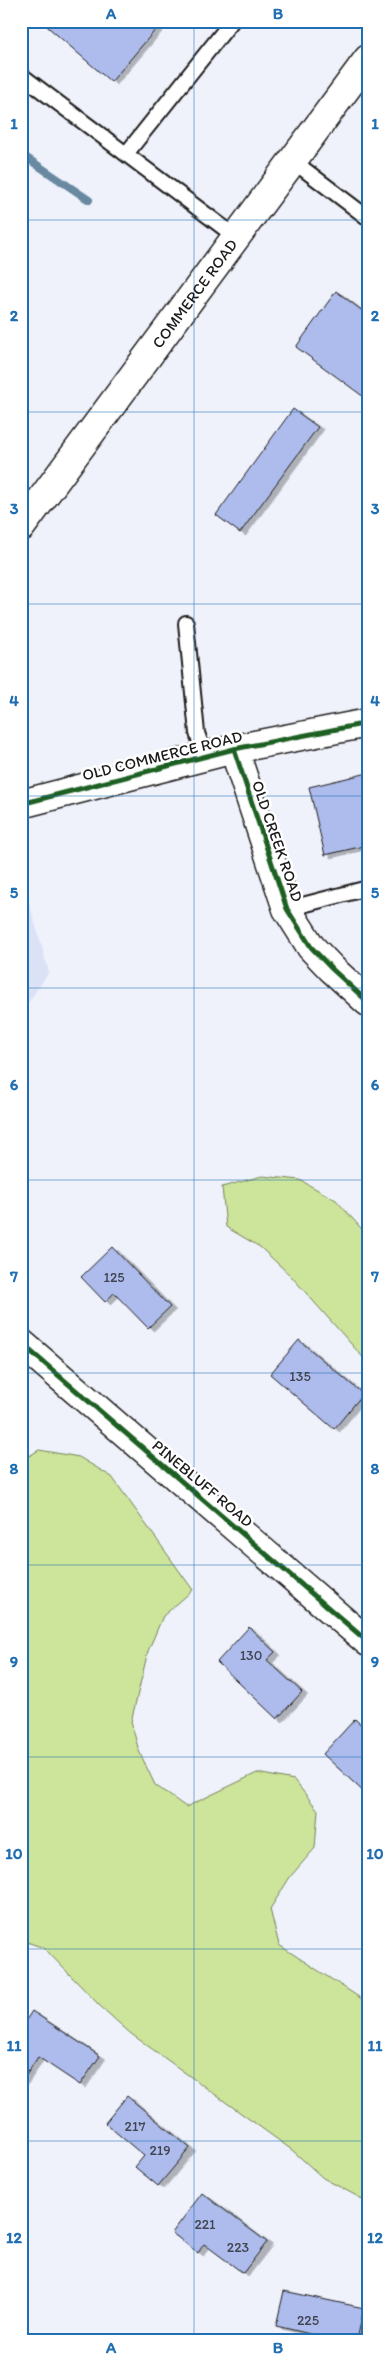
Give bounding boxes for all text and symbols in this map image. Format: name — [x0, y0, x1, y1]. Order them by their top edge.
text: A — [105, 4, 117, 23]
text: B — [273, 4, 284, 23]
text: 1 — [10, 114, 18, 133]
text: 1 — [371, 114, 379, 133]
street label: COMMERCE ROAD — [148, 235, 242, 352]
text: 2 — [10, 306, 19, 325]
text: 2 — [371, 306, 380, 325]
text: 3 — [10, 499, 19, 518]
text: 3 — [371, 499, 380, 518]
text: 4 — [9, 691, 19, 710]
text: 4 — [370, 691, 380, 710]
street label: OLD COMMERCE ROAD — [80, 726, 244, 785]
street label: OLD CREEK ROAD — [248, 778, 307, 905]
text: 5 — [10, 883, 19, 902]
text: 5 — [371, 883, 380, 902]
text: 6 — [10, 1075, 19, 1094]
text: 6 — [371, 1075, 380, 1094]
text: 7 — [9, 1267, 18, 1286]
text: 7 — [370, 1267, 379, 1286]
house number: 125 — [103, 1269, 125, 1286]
house number: 135 — [289, 1368, 311, 1385]
street label: PINEBLUFF ROAD — [148, 1436, 257, 1531]
text: 8 — [10, 1459, 19, 1478]
text: 8 — [371, 1459, 380, 1478]
house number: 130 — [240, 1647, 262, 1664]
text: 9 — [10, 1652, 18, 1671]
text: 9 — [371, 1652, 379, 1671]
text: 10 — [5, 1844, 23, 1863]
text: 10 — [366, 1844, 384, 1863]
text: 11 — [7, 2036, 22, 2055]
text: 11 — [368, 2036, 383, 2055]
house number: 217 — [125, 2118, 145, 2135]
house number: 219 — [149, 2142, 171, 2159]
house number: 221 — [194, 2216, 216, 2233]
text: 12 — [6, 2228, 23, 2247]
text: 12 — [367, 2228, 384, 2247]
house number: 223 — [227, 2239, 250, 2256]
house number: 225 — [297, 2312, 319, 2329]
text: A — [105, 2338, 117, 2357]
text: B — [273, 2338, 284, 2357]

